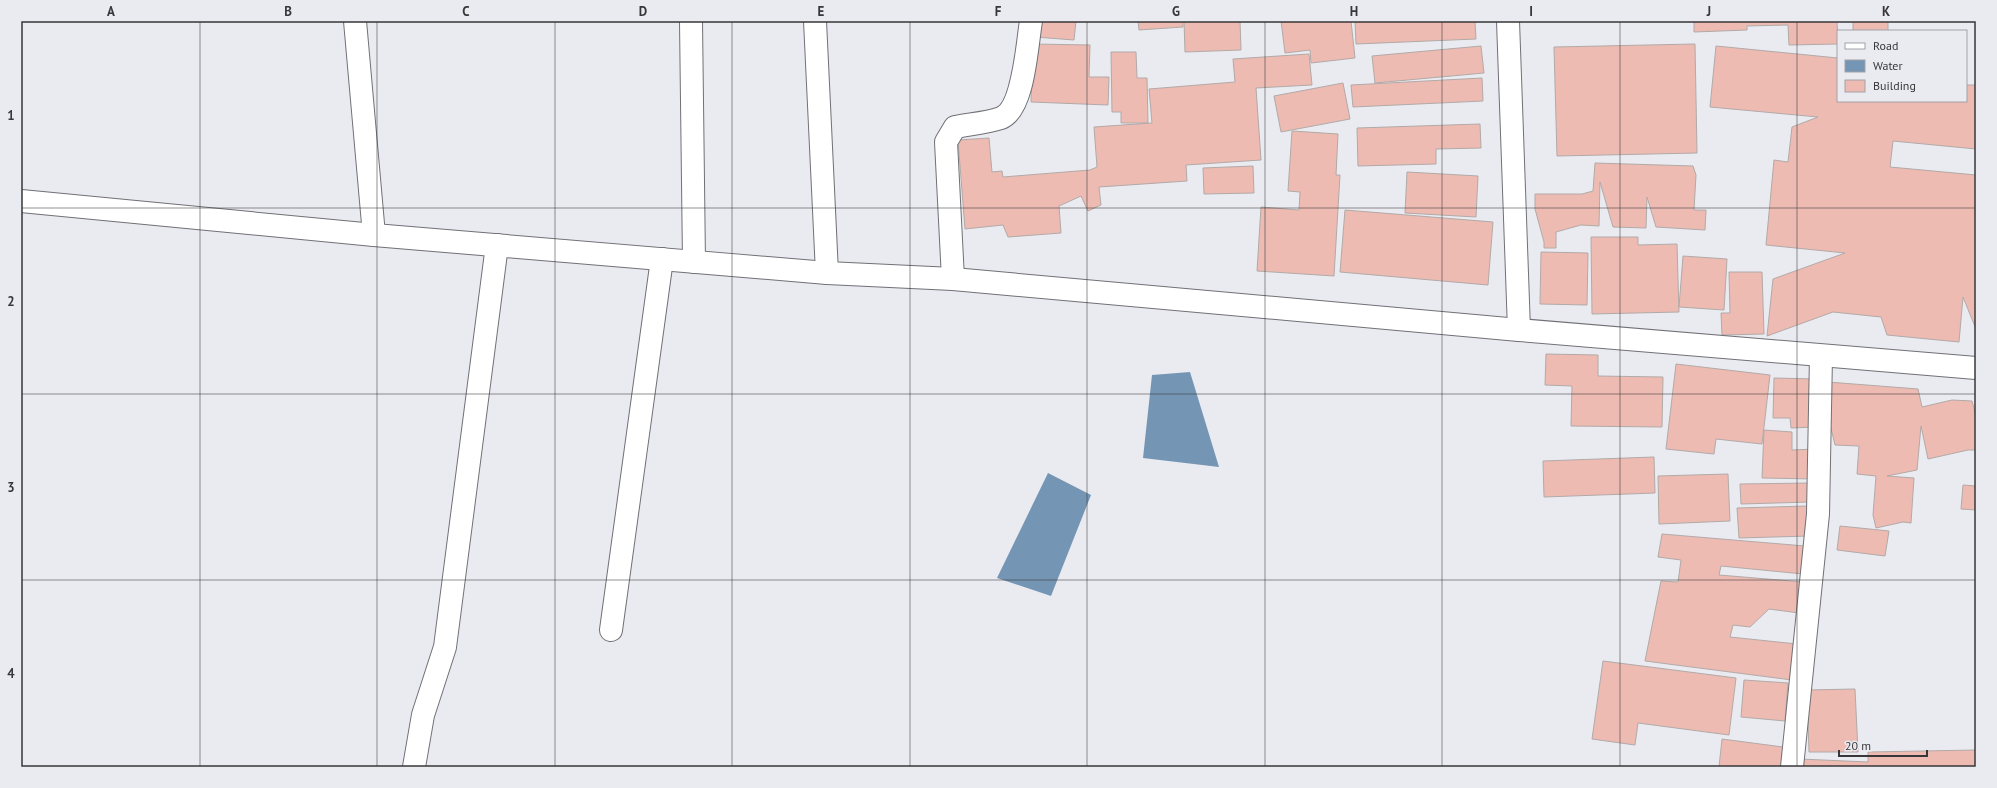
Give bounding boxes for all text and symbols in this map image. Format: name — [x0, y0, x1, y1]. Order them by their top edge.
text: A — [107, 3, 115, 20]
text: B — [284, 3, 292, 20]
text: C — [462, 3, 470, 20]
text: D — [639, 3, 647, 20]
text: E — [818, 3, 825, 20]
text: F — [995, 3, 1002, 20]
text: G — [1172, 3, 1180, 20]
text: H — [1350, 3, 1358, 20]
text: I — [1529, 3, 1533, 20]
text: J — [1706, 3, 1711, 20]
text: K — [1882, 3, 1890, 20]
legend — [1837, 30, 1967, 102]
text: Road — [1873, 38, 1898, 53]
text: Water — [1873, 58, 1903, 73]
text: Building — [1873, 78, 1916, 93]
text: 1 — [7, 107, 15, 124]
text: 2 — [7, 293, 15, 310]
text: 3 — [7, 479, 15, 496]
text: 4 — [7, 665, 15, 682]
scale bar — [1839, 732, 1927, 758]
text: 20 m — [1845, 738, 1871, 753]

